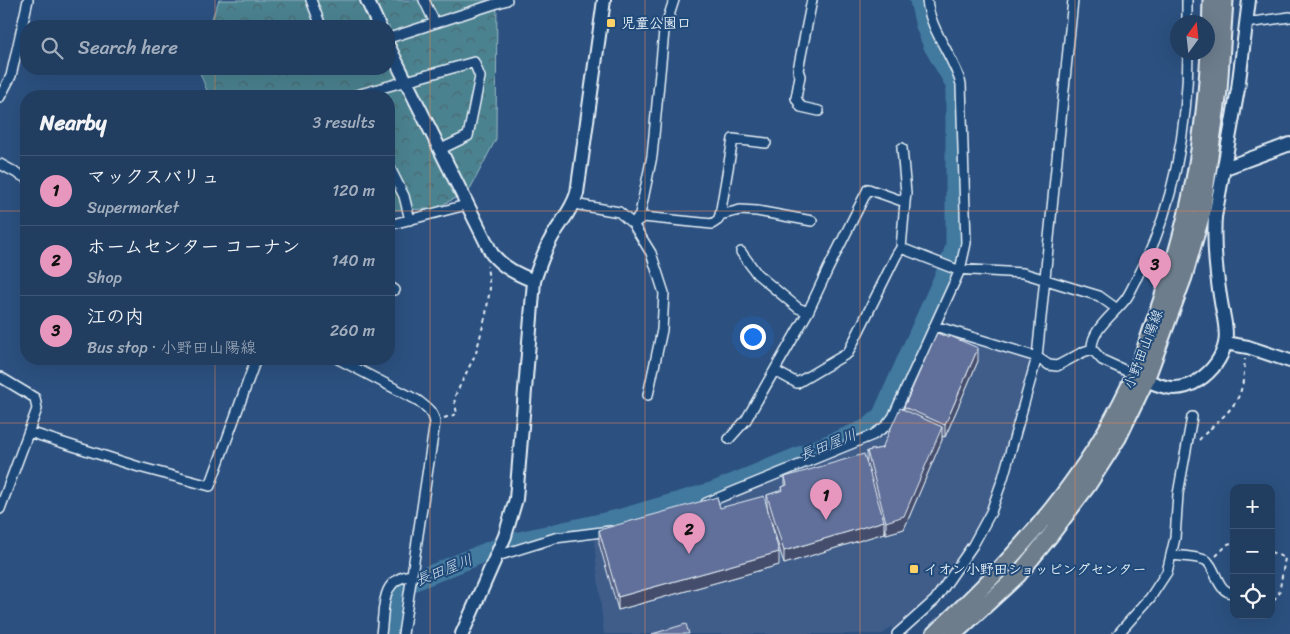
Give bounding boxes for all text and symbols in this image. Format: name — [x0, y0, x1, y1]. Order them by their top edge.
place label: 児童公園口 — [621, 11, 691, 36]
north arrow — [1170, 15, 1215, 60]
marker: 児童公園口 — [605, 17, 617, 29]
search box — [20, 20, 395, 75]
text: Search here — [78, 31, 178, 64]
icon: search — [38, 34, 66, 62]
text: Nearby — [40, 104, 106, 142]
text: 3 results — [312, 108, 375, 137]
text: マックスバリュ — [87, 160, 220, 193]
text: 1 — [53, 176, 59, 205]
text: 120 m — [332, 176, 375, 205]
text: Supermarket — [87, 193, 179, 222]
text: ホームセンター コーナン — [87, 230, 300, 263]
text: 2 — [51, 246, 61, 275]
text: 140 m — [332, 246, 375, 275]
pin: 3 — [1139, 248, 1171, 289]
text: Shop — [87, 263, 122, 292]
text: 江の内 — [87, 300, 144, 333]
street label: 小野田山陽線 — [1117, 305, 1170, 393]
text: 3 — [52, 316, 60, 345]
text: 260 m — [330, 316, 375, 345]
your location — [740, 324, 766, 350]
text: Bus stop · 小野田山陽線 — [87, 333, 256, 362]
water label: 長田屋川 — [795, 422, 861, 468]
pin: 1 — [810, 479, 842, 520]
map controls — [1230, 484, 1275, 619]
button: + — [1230, 484, 1275, 529]
pin: 2 — [673, 513, 705, 554]
button: − — [1230, 529, 1275, 574]
water label: 長田屋川 — [411, 547, 477, 593]
place label: イオン小野田ショッピングセンター — [924, 557, 1147, 582]
marker: イオン小野田ショッピングセンター — [908, 563, 920, 575]
button: locate — [1230, 574, 1275, 619]

